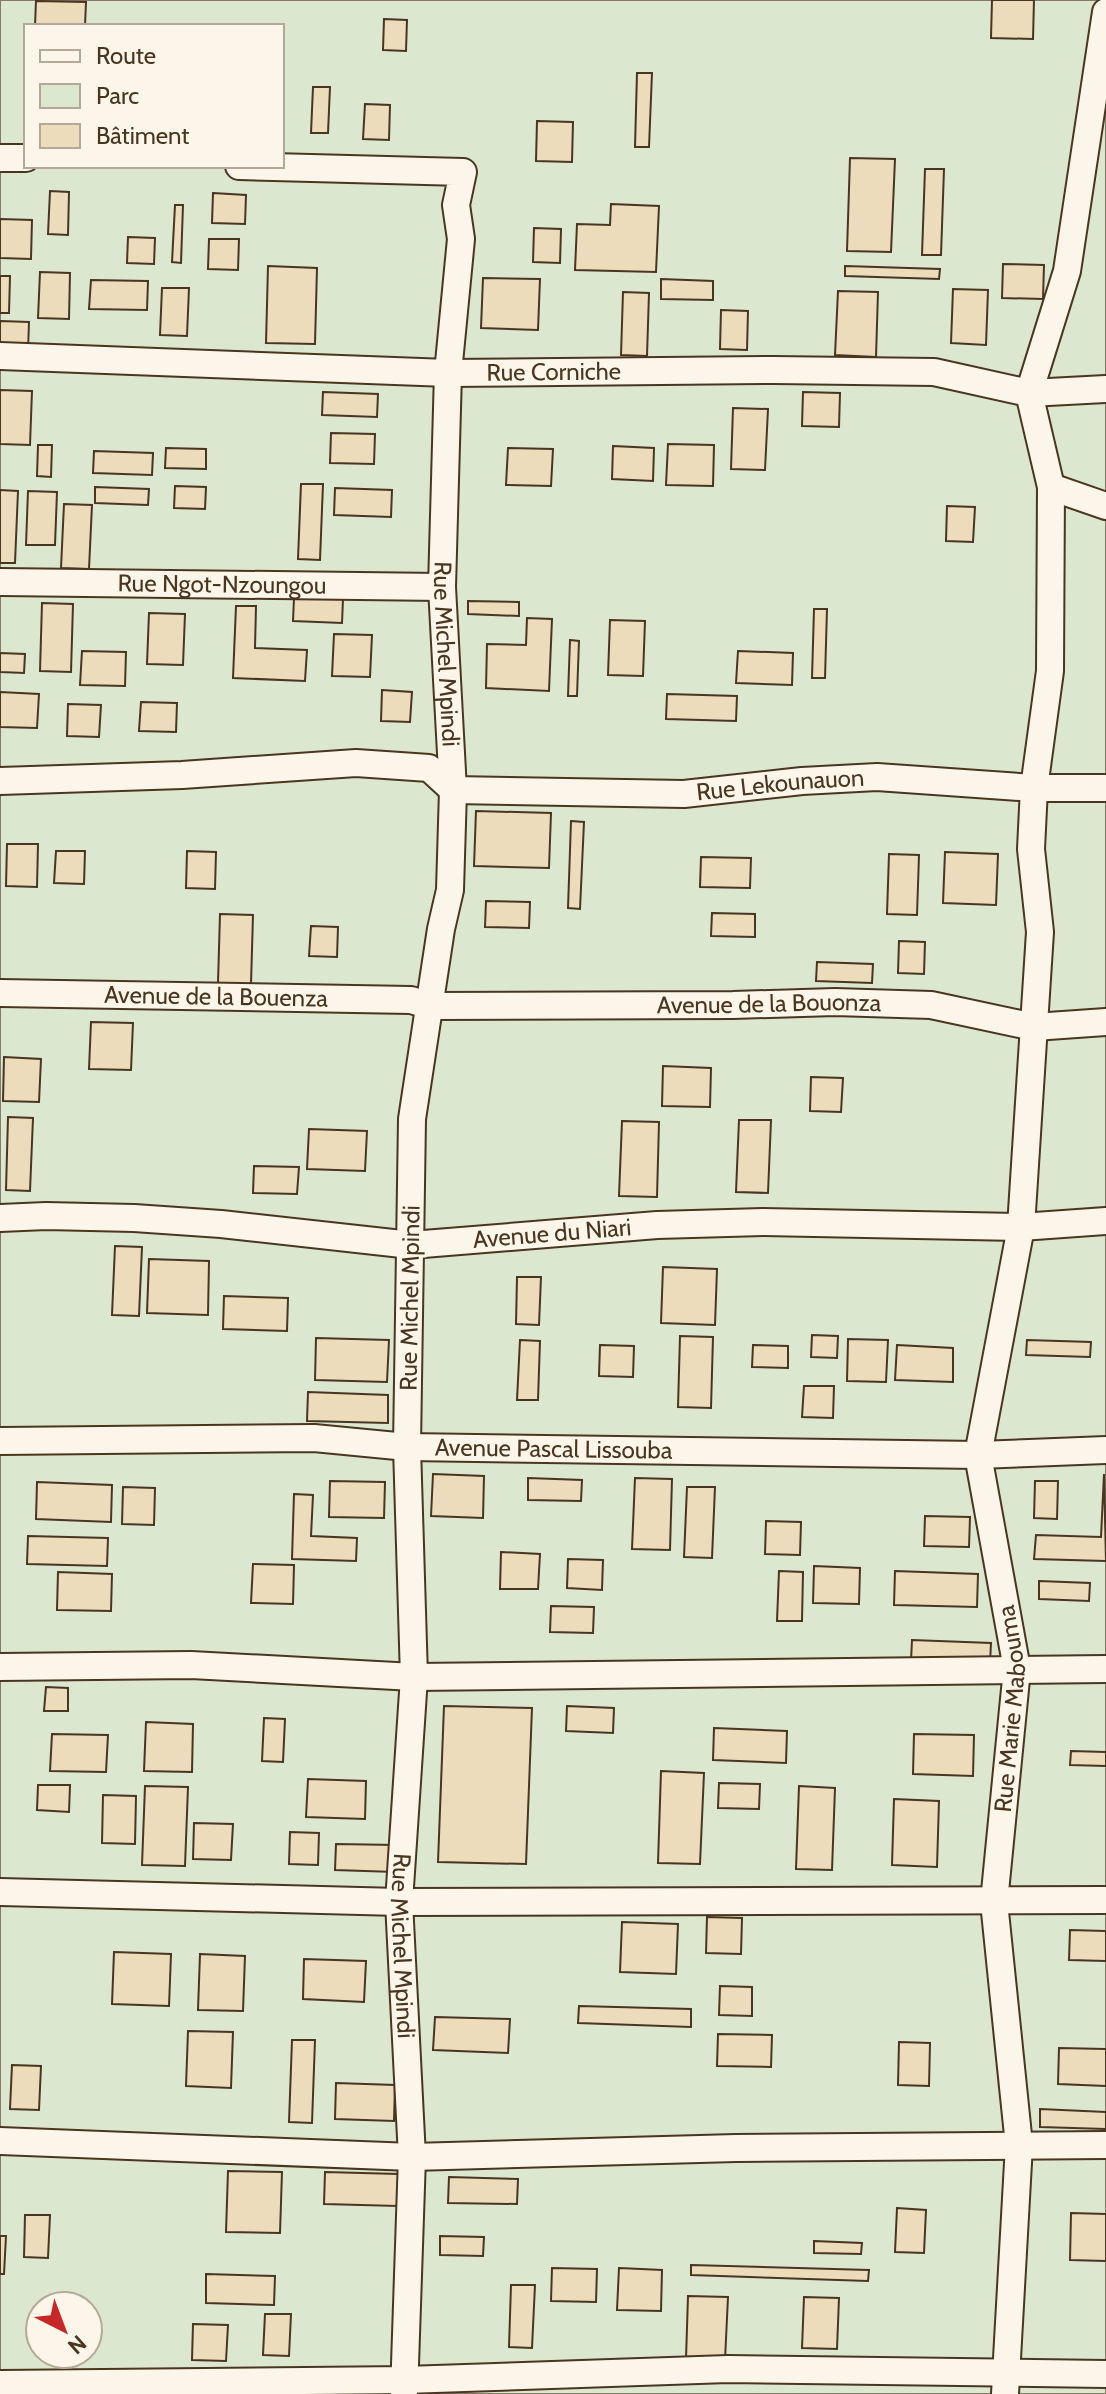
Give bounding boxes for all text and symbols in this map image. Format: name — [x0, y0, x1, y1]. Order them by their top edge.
legend — [24, 24, 284, 168]
text: Route — [96, 41, 156, 70]
text: Parc — [96, 81, 139, 110]
text: Bâtiment — [96, 121, 189, 150]
street label: Rue Corniche — [486, 356, 621, 387]
street label: Rue Michel Mpindi — [428, 561, 466, 747]
street label: Rue Ngot-Nzoungou — [117, 568, 327, 600]
street label: Rue Lekounauon — [695, 763, 865, 807]
street label: Avenue de la Bouenza — [104, 980, 329, 1013]
street label: Avenue de la Bouonza — [657, 987, 882, 1019]
street label: Rue Michel Mpindi — [393, 1205, 426, 1391]
street label: Avenue du Niari — [472, 1212, 632, 1254]
street label: Avenue Pascal Lissouba — [435, 1432, 673, 1465]
street label: Rue Marie Mabouma — [988, 1603, 1032, 1814]
street label: Rue Michel Mpindi — [385, 1852, 421, 2039]
north arrow — [24, 2290, 104, 2370]
text: N — [62, 2329, 92, 2360]

